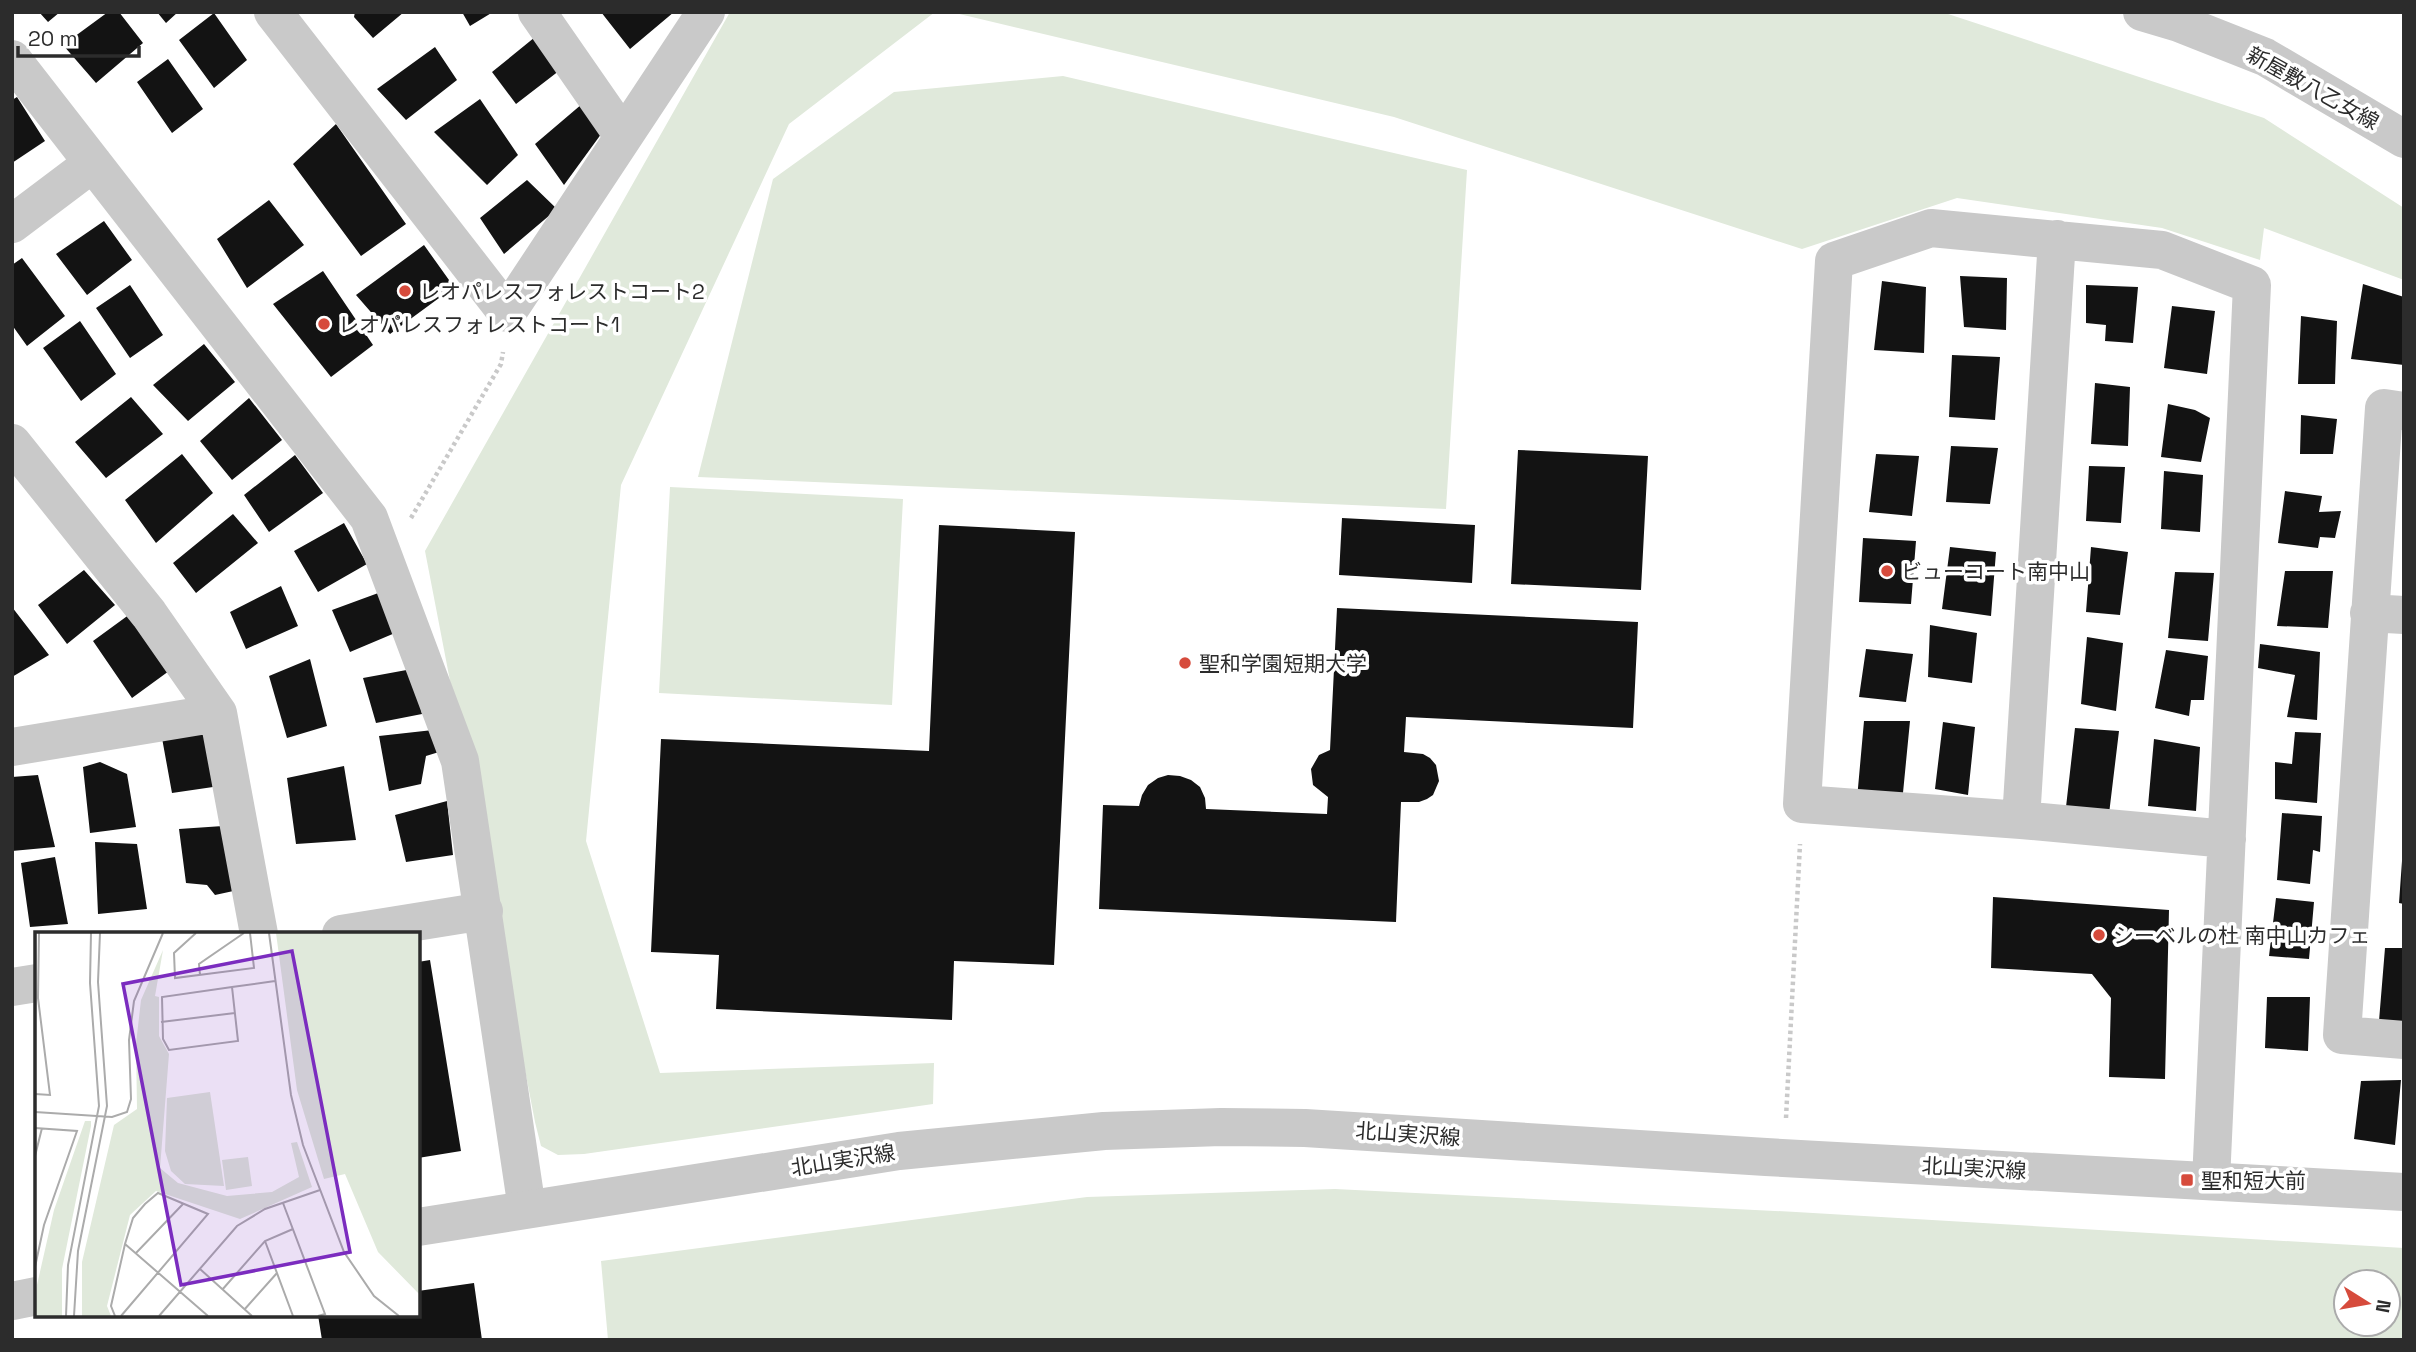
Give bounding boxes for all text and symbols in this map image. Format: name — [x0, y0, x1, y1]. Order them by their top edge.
scale bar — [18, 14, 138, 58]
text: 20 m — [28, 25, 78, 52]
street label: 新屋敷八乙女線 — [2242, 41, 2384, 135]
place label: レオパレスフォレストコート2 — [419, 278, 705, 305]
marker: レオパレスフォレストコート2 — [397, 283, 413, 299]
place label: レオパレスフォレストコート1 — [338, 311, 620, 338]
marker: レオパレスフォレストコート1 — [316, 316, 332, 332]
place label: ビューコート南中山 — [1901, 558, 2090, 585]
marker: ビューコート南中山 — [1879, 563, 1895, 579]
place label: 聖和学園短期大学 — [1199, 650, 1367, 677]
marker: 聖和学園短期大学 — [1177, 655, 1193, 671]
place label: シーベルの杜 南中山カフェ — [2113, 922, 2370, 949]
marker: シーベルの杜 南中山カフェ — [2091, 927, 2107, 943]
inset map — [35, 932, 420, 1317]
street label: 北山実沢線 — [1355, 1117, 1461, 1151]
street label: 北山実沢線 — [789, 1138, 897, 1182]
street label: 北山実沢線 — [1921, 1152, 2027, 1184]
place label: 聖和短大前 — [2201, 1167, 2306, 1194]
marker: 聖和短大前 — [2179, 1172, 2195, 1188]
north arrow — [2332, 1268, 2402, 1338]
text: N — [2370, 1298, 2397, 1315]

